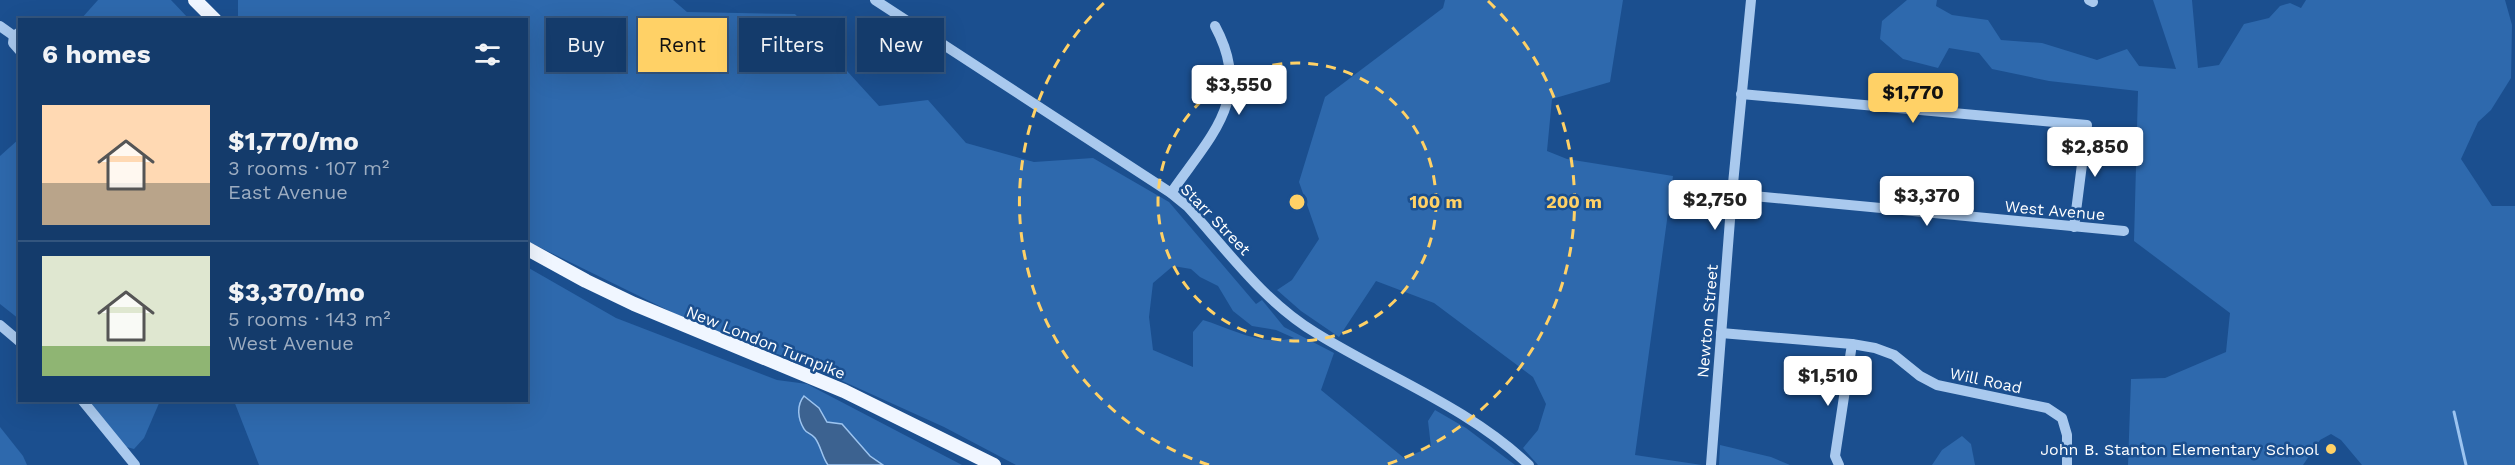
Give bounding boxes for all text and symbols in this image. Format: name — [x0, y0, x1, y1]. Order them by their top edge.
chip: Buy — [546, 18, 626, 72]
chip: Rent — [638, 18, 727, 72]
chip: Filters — [739, 18, 845, 72]
chip: New — [857, 18, 944, 72]
icon: filters — [471, 38, 504, 71]
text: 6 homes — [42, 39, 151, 69]
pin: $3,550 — [1190, 65, 1288, 116]
text: $3,550 — [1206, 72, 1272, 96]
pin: $1,770 — [1864, 73, 1962, 124]
text: $1,770 — [1882, 80, 1944, 104]
text: $1,770/mo — [228, 126, 359, 156]
pin: $2,850 — [2046, 127, 2144, 178]
icon: home — [90, 129, 162, 201]
text: $2,850 — [2061, 134, 2129, 158]
text: 3 rooms · 107 m² — [228, 156, 389, 180]
pin: $3,370 — [1878, 176, 1976, 227]
text: East Avenue — [228, 180, 348, 204]
street label: Starr Street — [1177, 180, 1255, 259]
pin: $2,750 — [1666, 180, 1764, 231]
text: $3,370 — [1894, 183, 1960, 207]
text: $2,750 — [1683, 187, 1747, 211]
text: 100 m — [1409, 191, 1463, 212]
text: 200 m — [1546, 191, 1602, 212]
centre of rings — [1287, 192, 1307, 212]
street label: West Avenue — [2004, 197, 2106, 224]
street label: Newton Street — [1693, 263, 1722, 379]
text: $3,370/mo — [228, 277, 365, 307]
icon: home — [90, 280, 162, 352]
street label: New London Turnpike — [684, 302, 848, 383]
text: 5 rooms · 143 m² — [228, 307, 391, 331]
text: West Avenue — [228, 331, 354, 355]
pin: $1,510 — [1779, 356, 1877, 407]
text: $1,510 — [1798, 363, 1858, 387]
street label: Will Road — [1948, 364, 2024, 397]
place label: John B. Stanton Elementary School — [2040, 440, 2319, 459]
marker: John B. Stanton Elementary School — [2324, 442, 2338, 456]

